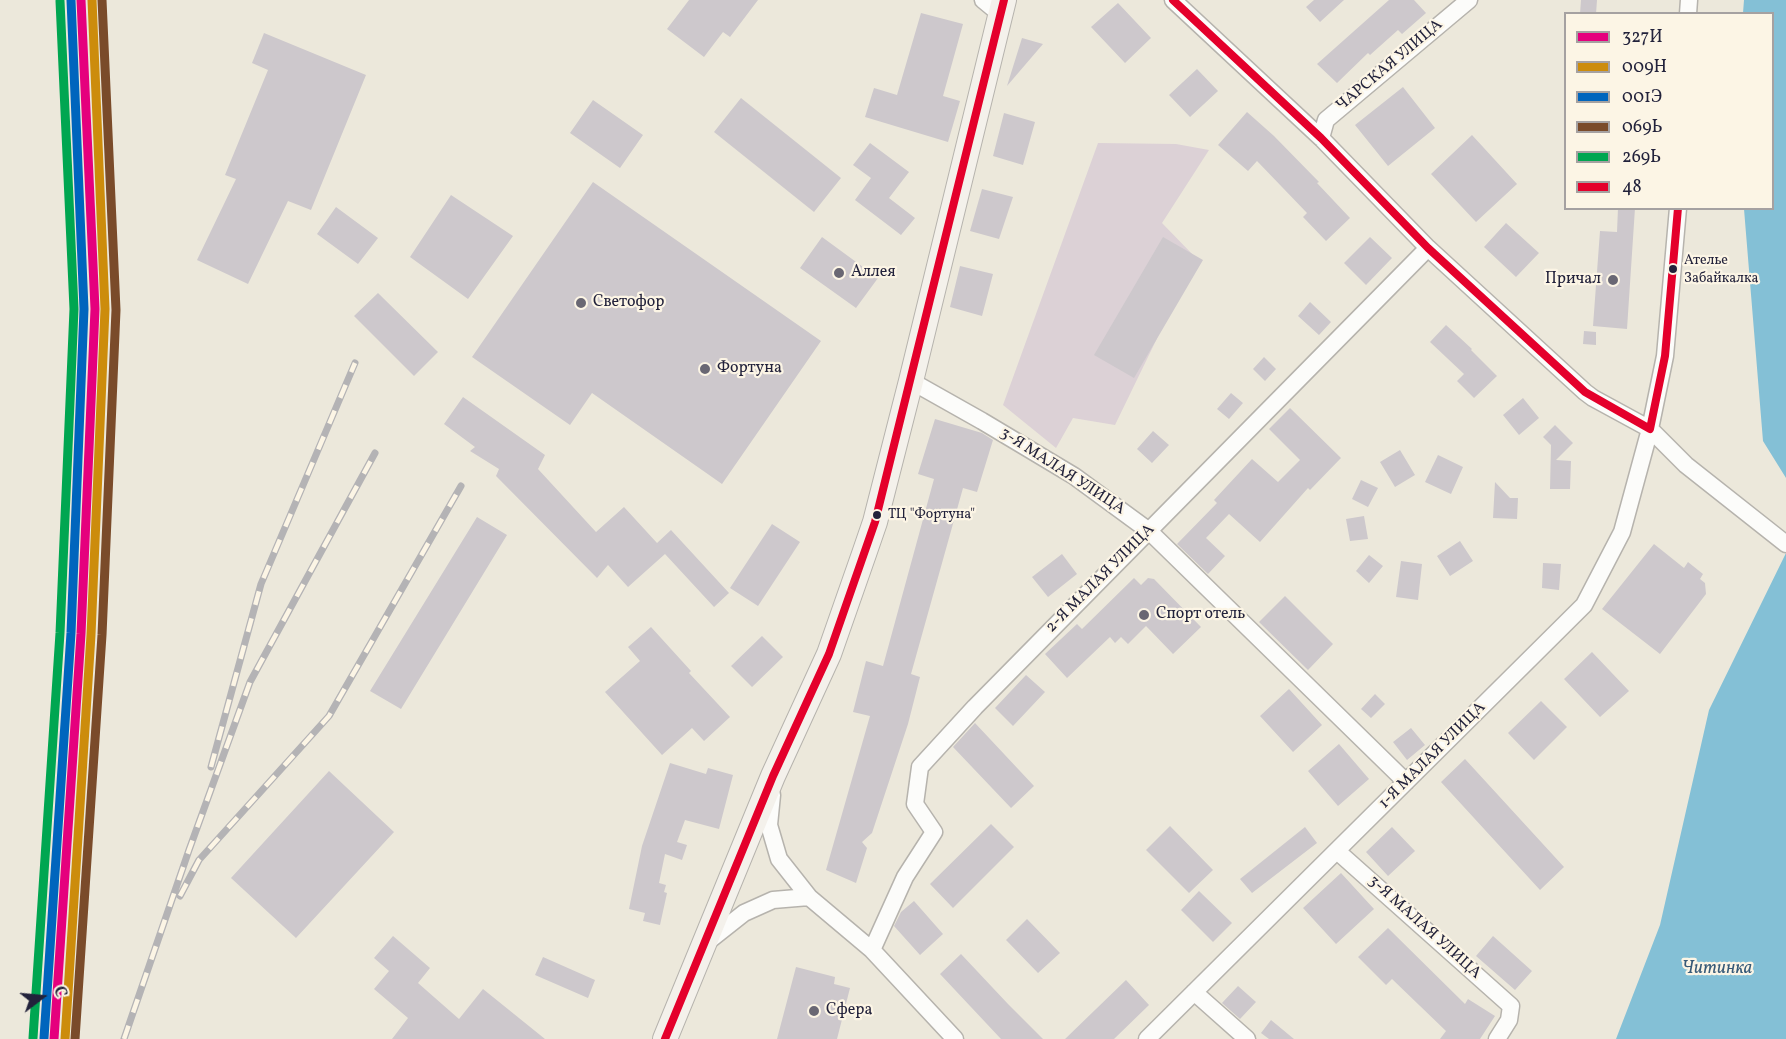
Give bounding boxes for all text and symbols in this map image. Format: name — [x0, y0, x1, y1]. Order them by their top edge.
legend — [1564, 12, 1774, 210]
street label: ЧАРСКАЯ УЛИЦА — [1333, 16, 1447, 116]
text: 327И — [1622, 25, 1663, 50]
text: 009Н — [1622, 55, 1667, 80]
text: 001Э — [1622, 85, 1662, 110]
text: 069Ь — [1622, 115, 1663, 140]
text: 269Ь — [1622, 145, 1661, 170]
text: 48 — [1622, 175, 1642, 200]
place label: Ателье Забайкалка — [1684, 253, 1758, 286]
place label: Аллея — [851, 263, 896, 283]
marker: Ателье Забайкалка — [1667, 263, 1679, 275]
marker: Аллея — [832, 266, 846, 280]
place label: Причал — [1545, 270, 1601, 290]
marker: Причал — [1606, 273, 1620, 287]
place label: Светофор — [593, 293, 664, 313]
marker: Светофор — [574, 296, 588, 310]
place label: Фортуна — [717, 359, 782, 379]
marker: Фортуна — [698, 362, 712, 376]
street label: 3-Я МАЛАЯ УЛИЦА — [996, 424, 1128, 520]
place label: ТЦ "Фортуна" — [888, 507, 975, 523]
marker: ТЦ "Фортуна" — [871, 509, 883, 521]
street label: 2-Я МАЛАЯ УЛИЦА — [1043, 521, 1159, 637]
place label: Спорт отель — [1156, 605, 1245, 625]
marker: Спорт отель — [1137, 608, 1151, 622]
street label: 1-Я МАЛАЯ УЛИЦА — [1376, 699, 1490, 813]
street label: 3-Я МАЛАЯ УЛИЦА — [1364, 872, 1484, 984]
water label: Читинка — [1682, 959, 1752, 981]
north arrow — [12, 967, 72, 1027]
text: С — [47, 984, 71, 1000]
place label: Сфера — [826, 1001, 872, 1021]
marker: Сфера — [807, 1004, 821, 1018]

